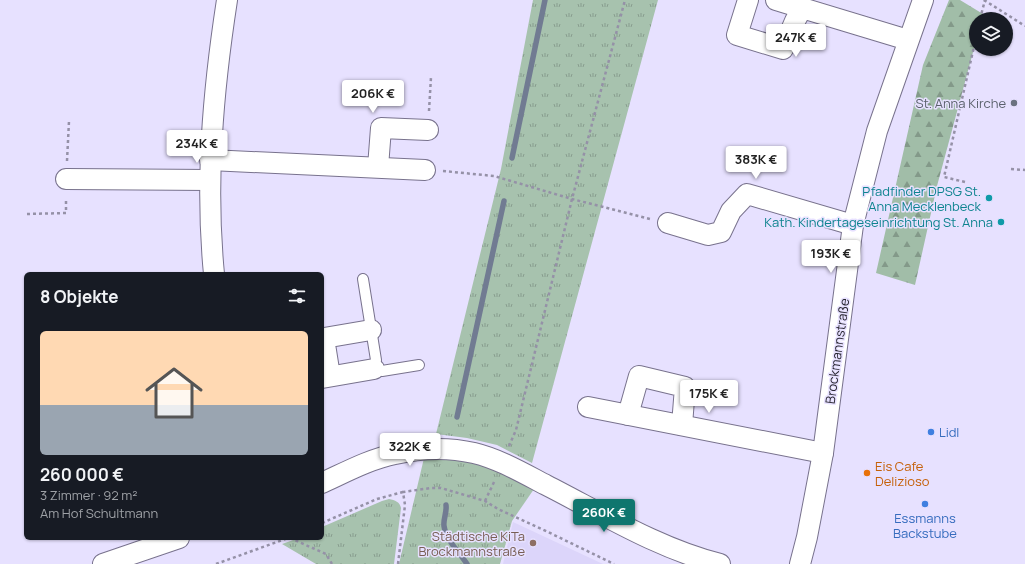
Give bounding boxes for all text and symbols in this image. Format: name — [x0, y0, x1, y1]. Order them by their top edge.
map controls — [969, 12, 1013, 56]
button: layers — [969, 12, 1013, 56]
pin: 247K € — [763, 24, 829, 58]
text: 247K € — [775, 28, 817, 46]
pin: 206K € — [340, 80, 406, 114]
text: 206K € — [351, 84, 395, 102]
place label: St. Anna Kirche — [916, 94, 1006, 112]
marker: St. Anna Kirche — [1009, 98, 1019, 108]
pin: 234K € — [164, 130, 230, 164]
text: 234K € — [176, 134, 218, 152]
pin: 383K € — [723, 146, 789, 180]
text: 383K € — [735, 150, 777, 168]
place label: Pfadfinder DPSG St. Anna Mecklenbeck — [862, 182, 982, 215]
marker: Pfadfinder DPSG St. Anna Mecklenbeck — [984, 193, 994, 203]
place label: Kath. Kindertageseinrichtung St. Anna — [764, 213, 993, 231]
marker: Kath. Kindertageseinrichtung St. Anna — [996, 217, 1006, 227]
pin: 193K € — [798, 240, 864, 274]
text: 193K € — [811, 244, 851, 262]
text: 8 Objekte — [40, 285, 118, 308]
icon: filters — [286, 285, 308, 307]
street label: Brockmannstraße — [821, 297, 853, 405]
icon: home — [138, 357, 210, 429]
pin: 175K € — [676, 380, 742, 414]
text: 175K € — [689, 384, 729, 402]
place label: Lidl — [939, 423, 959, 441]
marker: Lidl — [926, 427, 936, 437]
pin: 322K € — [377, 433, 443, 467]
text: 322K € — [389, 437, 431, 455]
place label: Eis Cafe Delizioso — [875, 457, 930, 490]
text: 260 000 € — [40, 463, 124, 486]
marker: Eis Cafe Delizioso — [862, 468, 872, 478]
text: 3 Zimmer · 92 m² — [40, 486, 138, 504]
pin: 260K € — [571, 499, 637, 533]
marker: Essmanns Backstube — [920, 499, 930, 509]
text: 260K € — [582, 503, 626, 521]
text: Am Hof Schultmann — [40, 504, 158, 522]
place label: Essmanns Backstube — [893, 509, 957, 542]
place label: Städtische KiTa Brockmannstraße — [418, 527, 525, 560]
marker: Städtische KiTa Brockmannstraße — [528, 538, 538, 548]

